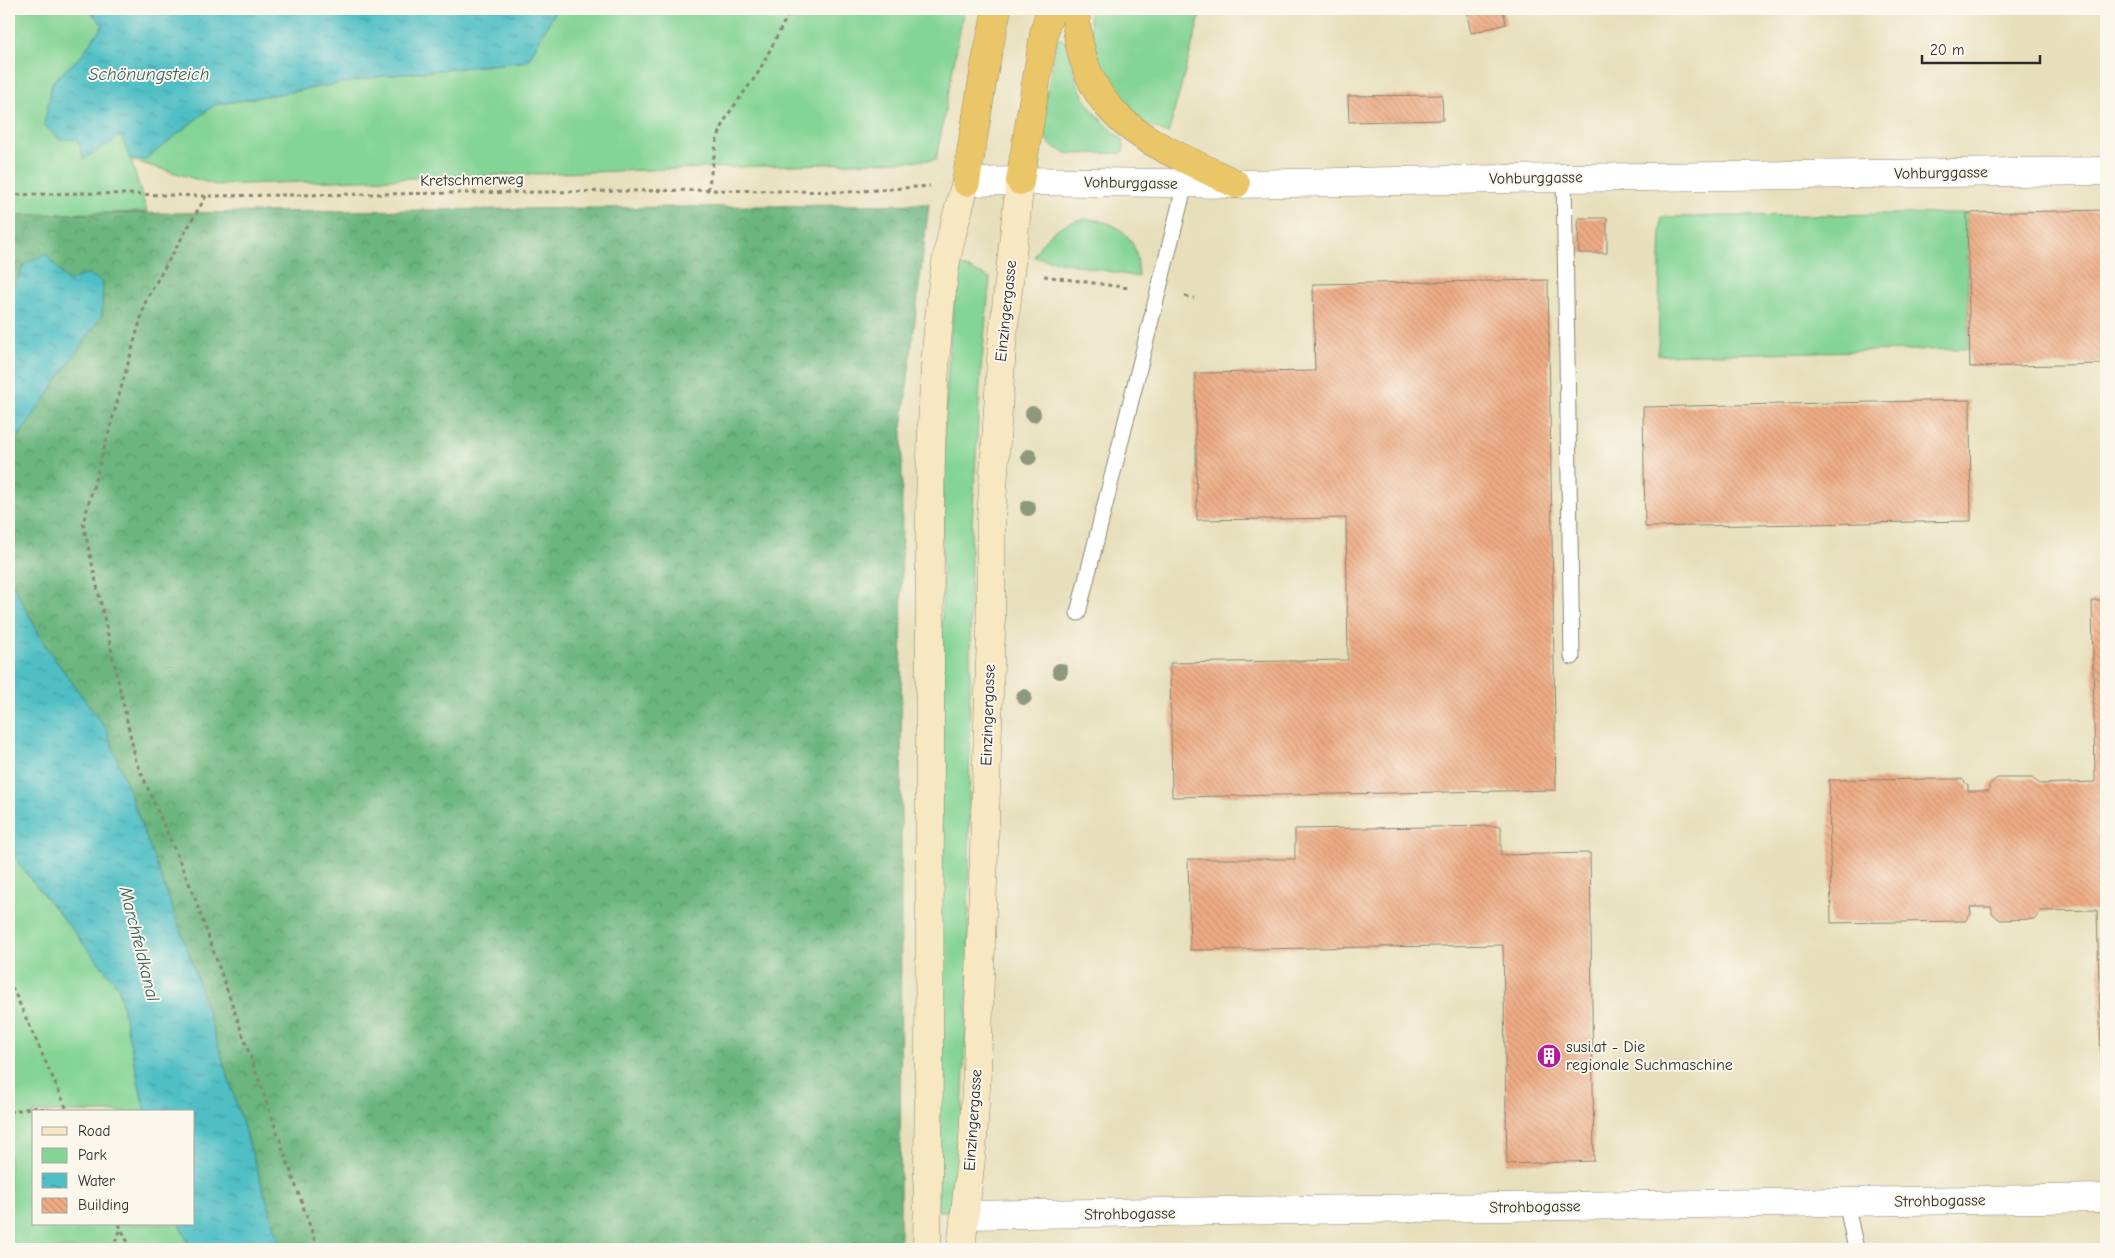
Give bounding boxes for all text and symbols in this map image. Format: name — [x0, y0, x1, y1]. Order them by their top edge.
scale bar — [1922, 32, 2040, 64]
text: 20 m — [1930, 41, 1964, 59]
water label: Schönungsteich — [89, 64, 209, 85]
street label: Vohburggasse — [1894, 163, 1988, 183]
street label: Vohburggasse — [1489, 168, 1583, 188]
street label: Kretschmerweg — [420, 170, 524, 190]
street label: Vohburggasse — [1084, 173, 1178, 193]
street label: Einzingergasse — [992, 259, 1020, 363]
street label: Einzingergasse — [977, 664, 999, 766]
water label: Marchfeldkanal — [114, 883, 164, 1005]
place label: susi.at - Die regionale Suchmaschine — [1566, 1038, 1733, 1074]
building icon: susi.at - Die regionale Suchmaschine — [1536, 1043, 1562, 1069]
street label: Einzingergasse — [960, 1069, 986, 1171]
legend — [32, 1110, 195, 1226]
text: Road — [78, 1122, 110, 1140]
text: Park — [78, 1146, 107, 1164]
text: Water — [78, 1172, 115, 1190]
street label: Strohbogasse — [1894, 1191, 1986, 1211]
text: Building — [78, 1196, 129, 1214]
street label: Strohbogasse — [1489, 1197, 1581, 1217]
street label: Strohbogasse — [1084, 1204, 1176, 1224]

